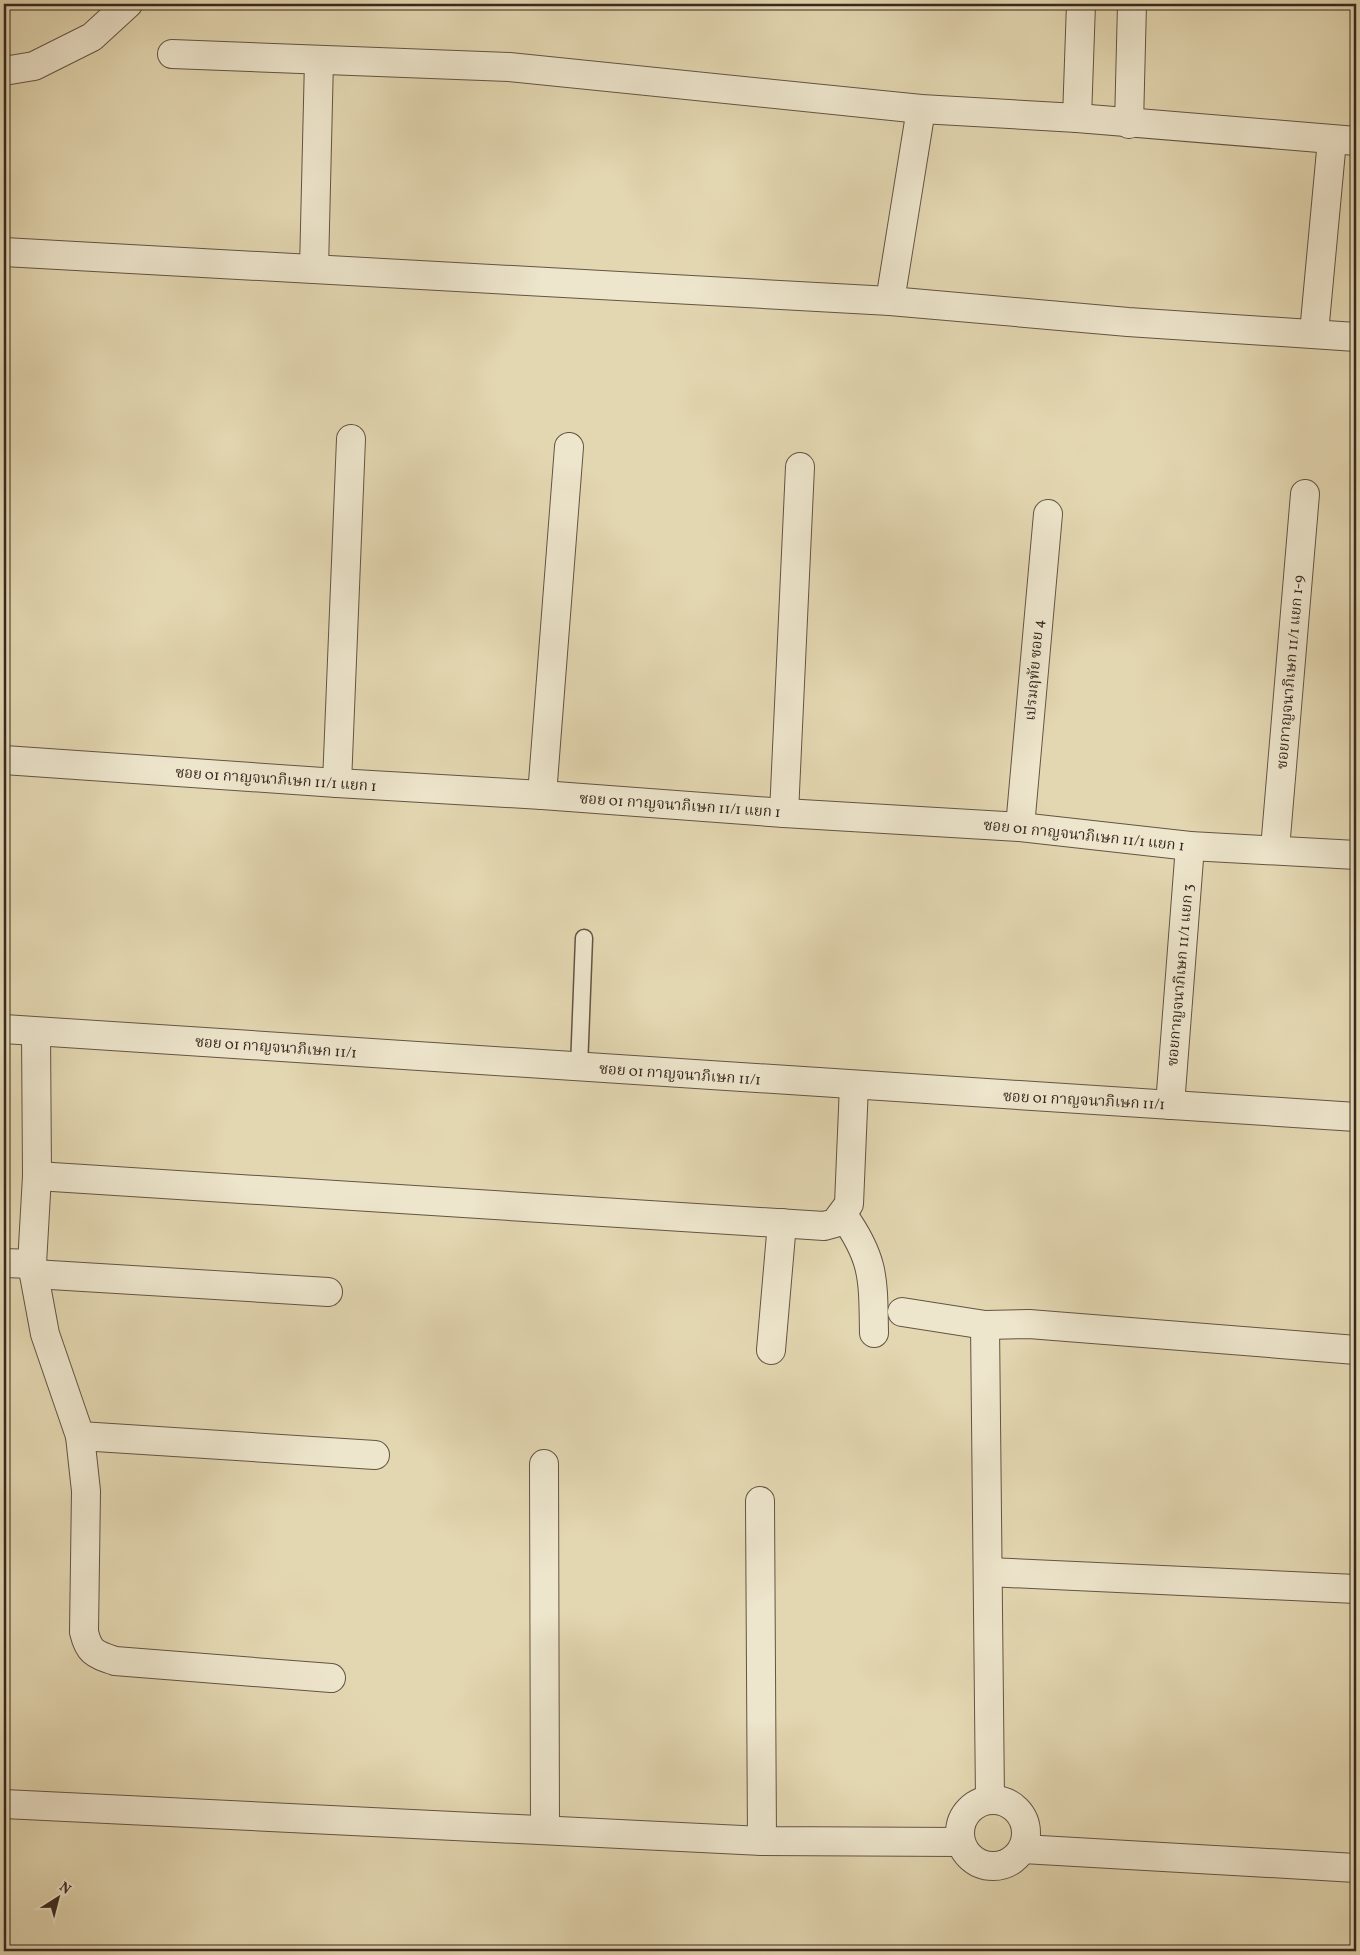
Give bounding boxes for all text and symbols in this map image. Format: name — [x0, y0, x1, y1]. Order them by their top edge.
street label: ซอยกาญจนาภิเษก 11/1 แยก 1-9 — [1273, 574, 1310, 770]
street label: เปรมฤทัย ซอย 4 — [1021, 619, 1050, 722]
street label: ซอย 01 กาญจนาภิเษก 11/1 แยก 1 — [174, 763, 377, 798]
street label: ซอย 01 กาญจนาภิเษก 11/1 แยก 1 — [578, 789, 781, 824]
street label: ซอย 01 กาญจนาภิเษก 11/1 แยก 1 — [982, 815, 1185, 857]
street label: ซอยกาญจนาภิเษก 11/1 แยก 3 — [1163, 883, 1200, 1067]
street label: ซอย 01 กาญจนาภิเษก 11/1 — [194, 1032, 358, 1065]
street label: ซอย 01 กาญจนาภิเษก 11/1 — [598, 1059, 762, 1092]
street label: ซอย 01 กาญจนาภิเษก 11/1 — [1002, 1087, 1166, 1116]
north arrow — [32, 1872, 82, 1922]
text: N — [55, 1878, 74, 1899]

